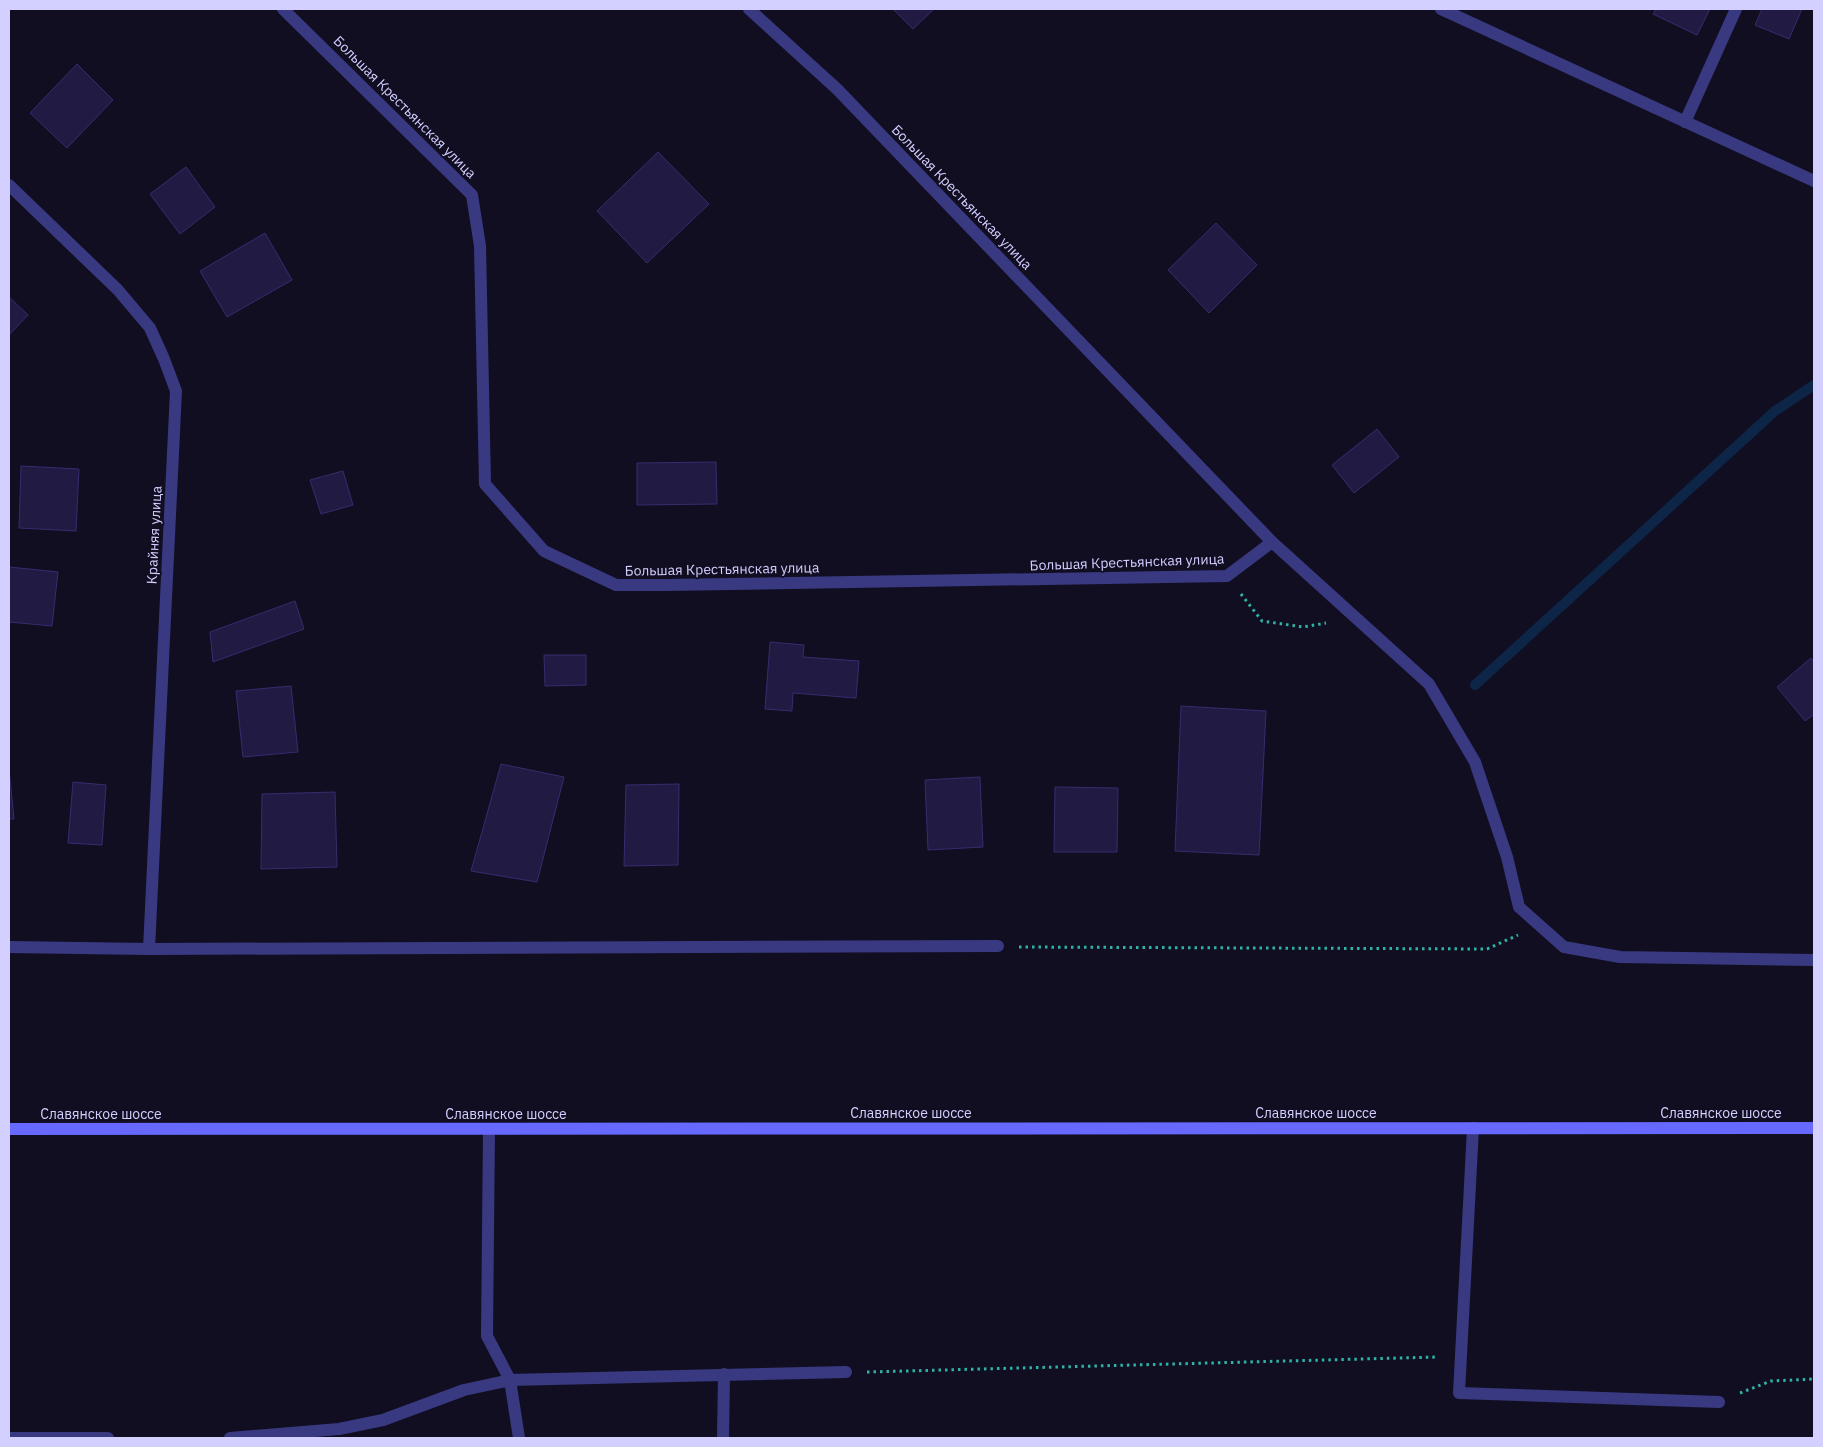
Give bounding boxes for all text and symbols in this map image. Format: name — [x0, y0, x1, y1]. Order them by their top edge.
street label: Большая Крестьянская улица — [330, 32, 481, 183]
street label: Большая Крестьянская улица — [888, 121, 1036, 274]
street label: Крайняя улица — [142, 485, 166, 585]
street label: Большая Крестьянская улица — [1029, 550, 1225, 574]
street label: Большая Крестьянская улица — [624, 558, 820, 580]
street label: Славянское шоссе — [850, 1104, 972, 1122]
street label: Славянское шоссе — [1255, 1104, 1377, 1122]
street label: Славянское шоссе — [1660, 1104, 1782, 1122]
street label: Славянское шоссе — [40, 1105, 162, 1123]
street label: Славянское шоссе — [445, 1105, 567, 1123]

